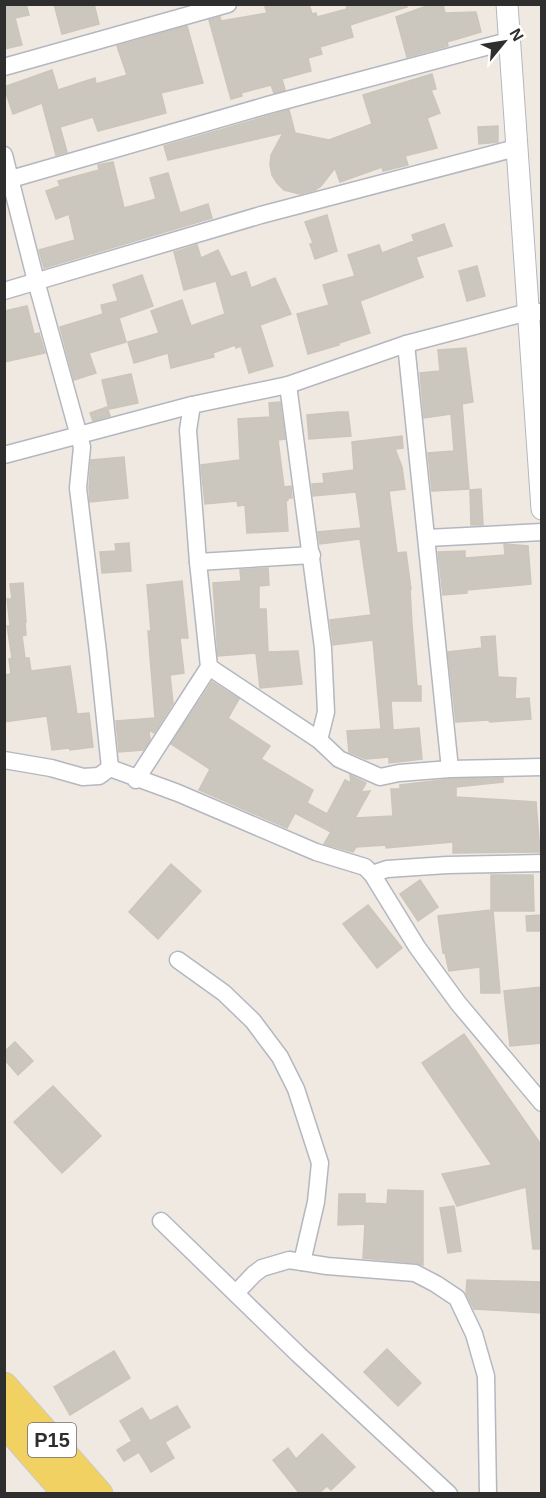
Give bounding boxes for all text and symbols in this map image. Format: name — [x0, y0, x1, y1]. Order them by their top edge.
north arrow — [474, 12, 534, 72]
text: N — [506, 25, 527, 44]
road number: P15 — [28, 1423, 76, 1457]

